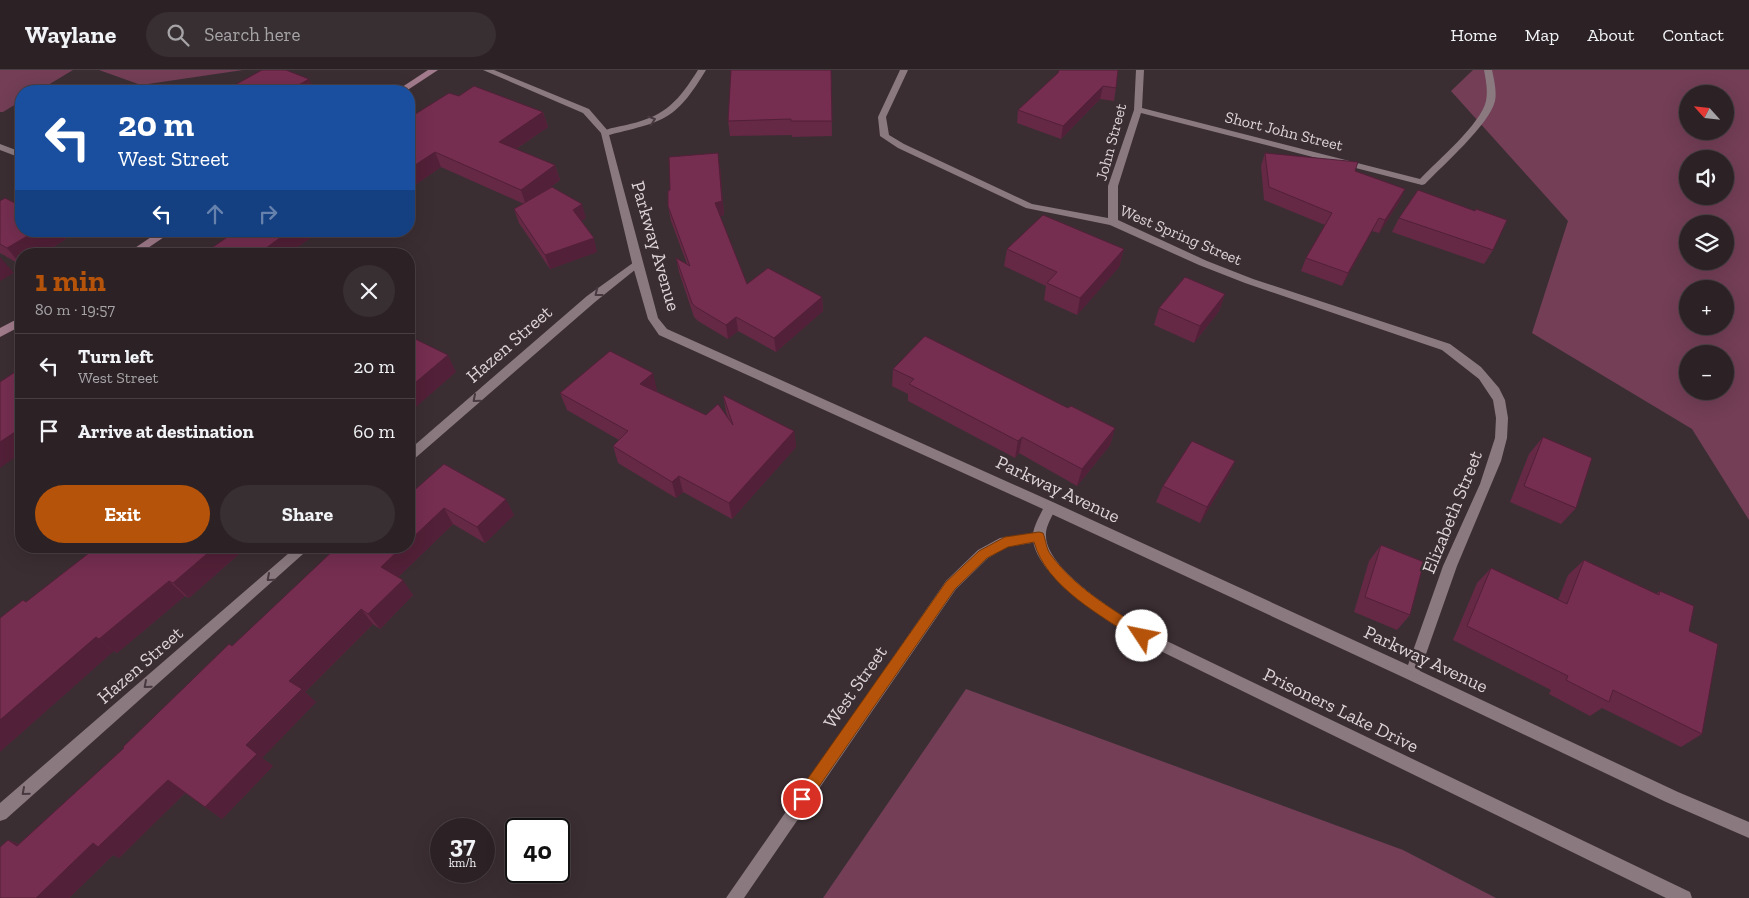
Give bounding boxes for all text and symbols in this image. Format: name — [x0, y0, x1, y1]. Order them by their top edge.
search box — [146, 12, 496, 57]
text: Waylane — [25, 20, 116, 49]
icon: search — [164, 21, 192, 49]
text: Search here — [204, 23, 301, 46]
text: Home — [1450, 24, 1497, 46]
text: Map — [1525, 24, 1559, 46]
text: About — [1587, 24, 1634, 46]
text: Contact — [1662, 24, 1724, 46]
north arrow — [1679, 85, 1734, 140]
map controls — [1679, 85, 1734, 400]
street label: John Street — [1092, 101, 1130, 183]
text: 20 m — [118, 103, 194, 145]
icon: left — [35, 105, 100, 170]
street label: Short John Street — [1223, 107, 1345, 155]
one-way arrow — [647, 116, 655, 126]
text: West Street — [118, 145, 229, 172]
button: sound — [1679, 150, 1734, 205]
street label: Parkway Avenue — [626, 178, 686, 314]
icon: left — [148, 200, 176, 228]
icon: ahead — [201, 200, 229, 228]
icon: right — [254, 200, 282, 228]
street label: West Spring Street — [1117, 201, 1245, 269]
button: layers — [1679, 215, 1734, 270]
text: 1 min — [35, 263, 106, 299]
button: close — [343, 265, 395, 317]
button: + — [1679, 280, 1734, 335]
one-way arrow — [595, 287, 604, 296]
text: 80 m · 19:57 — [35, 300, 115, 319]
street label: Hazen Street — [461, 300, 557, 388]
text: Turn left — [78, 345, 153, 368]
button: − — [1679, 345, 1734, 400]
icon: left — [35, 352, 63, 380]
text: 20 m — [354, 355, 395, 378]
text: West Street — [78, 368, 158, 387]
one-way arrow — [472, 393, 481, 402]
icon: arrive — [35, 417, 63, 445]
text: Arrive at destination — [78, 420, 254, 443]
text: 60 m — [353, 420, 395, 443]
street label: Elizabeth Street — [1417, 447, 1487, 577]
street label: Parkway Avenue — [992, 450, 1124, 528]
button: Exit — [35, 485, 210, 543]
button: Share — [220, 485, 395, 543]
one-way arrow — [266, 573, 275, 582]
position arrow — [1115, 609, 1167, 661]
street label: Parkway Avenue — [1360, 620, 1492, 698]
street label: Hazen Street — [92, 621, 188, 709]
street label: West Street — [818, 641, 892, 733]
street label: Prisoners Lake Drive — [1260, 662, 1422, 758]
one-way arrow — [144, 679, 153, 688]
pin — [781, 778, 823, 820]
icon: arrive — [788, 785, 816, 813]
one-way arrow — [21, 786, 30, 795]
speed limit sign: 40 — [505, 818, 570, 883]
text: 37 — [450, 829, 475, 859]
text: km/h — [449, 856, 476, 870]

